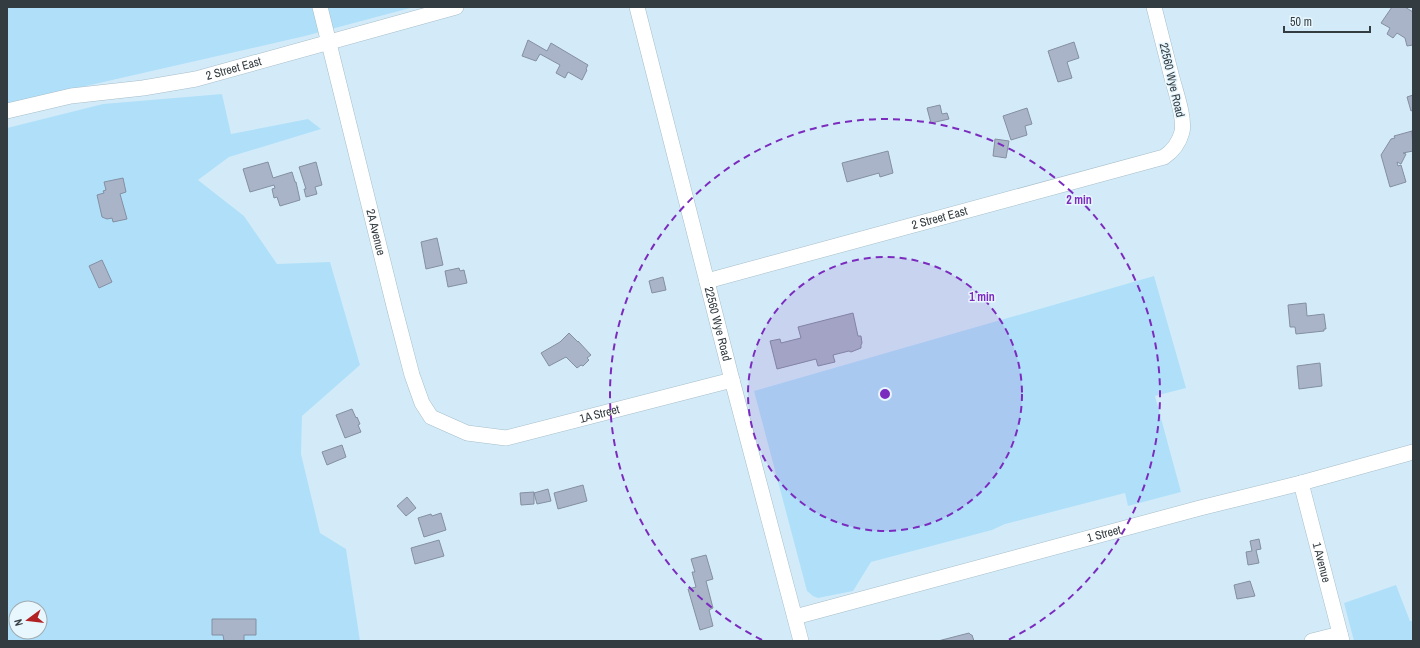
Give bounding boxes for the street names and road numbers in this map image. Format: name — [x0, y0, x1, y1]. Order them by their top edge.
street label: 22560 Wye Road — [1156, 41, 1188, 119]
street label: 2 Street East — [204, 53, 264, 84]
street label: 2 Street East — [910, 203, 969, 233]
street label: 2A Avenue — [362, 207, 389, 257]
street label: 22560 Wye Road — [701, 285, 735, 363]
street label: 1A Street — [578, 401, 621, 427]
street label: 1 Street — [1085, 522, 1123, 546]
street label: 1 Avenue — [1309, 541, 1334, 584]

